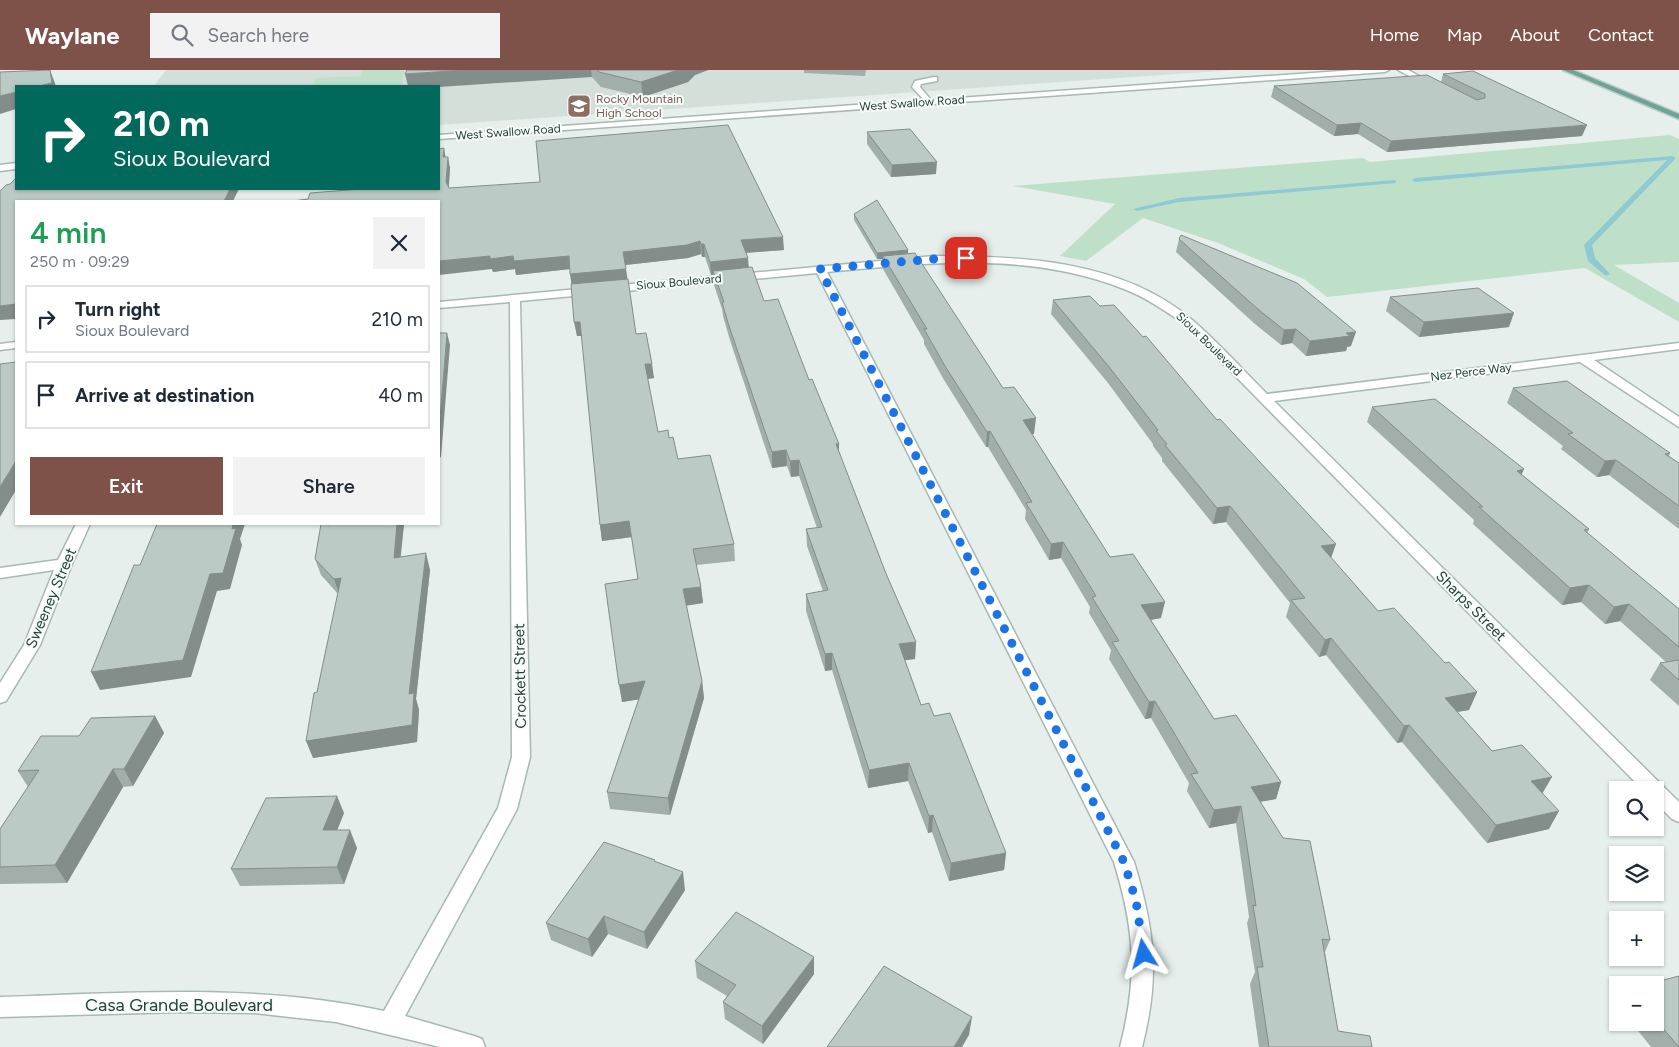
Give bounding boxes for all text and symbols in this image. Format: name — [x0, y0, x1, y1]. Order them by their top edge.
search box — [150, 13, 500, 58]
text: Waylane — [25, 21, 120, 50]
icon: search — [168, 21, 196, 49]
text: Search here — [208, 24, 309, 47]
text: Home — [1370, 24, 1419, 46]
text: Map — [1447, 24, 1482, 46]
text: About — [1510, 24, 1560, 46]
text: Contact — [1588, 24, 1654, 46]
place label: Rocky Mountain High School — [596, 92, 683, 120]
street label: West Swallow Road — [859, 92, 965, 114]
school or university icon: Rocky Mountain High School — [566, 93, 592, 119]
text: 210 m — [113, 103, 210, 145]
icon: right — [30, 105, 95, 170]
street label: West Swallow Road — [455, 121, 561, 143]
text: Sioux Boulevard — [113, 145, 270, 172]
text: 4 min — [30, 214, 106, 251]
button: close — [373, 217, 425, 269]
pin — [945, 237, 987, 279]
icon: arrive — [952, 244, 980, 272]
text: 250 m · 09:29 — [30, 252, 129, 271]
street label: Sioux Boulevard — [636, 271, 722, 293]
text: Turn right — [75, 298, 161, 321]
icon: right — [32, 305, 60, 333]
text: 210 m — [371, 308, 423, 331]
street label: Sioux Boulevard — [1173, 309, 1245, 379]
text: Sioux Boulevard — [75, 321, 189, 340]
street label: Nez Perce Way — [1430, 360, 1513, 384]
icon: arrive — [32, 381, 60, 409]
text: Arrive at destination — [75, 384, 254, 407]
text: 40 m — [378, 384, 423, 407]
button: Exit — [30, 457, 223, 515]
button: Share — [233, 457, 425, 515]
street label: Sweeney Street — [22, 545, 80, 651]
street label: Sharps Street — [1432, 567, 1510, 645]
street label: Crockett Street — [510, 623, 530, 729]
map controls — [1609, 781, 1664, 1031]
button: search — [1609, 781, 1664, 836]
button: layers — [1609, 846, 1664, 901]
button: + — [1609, 911, 1664, 966]
position arrow — [1117, 927, 1169, 979]
button: − — [1609, 976, 1664, 1031]
street label: Casa Grande Boulevard — [85, 994, 273, 1016]

